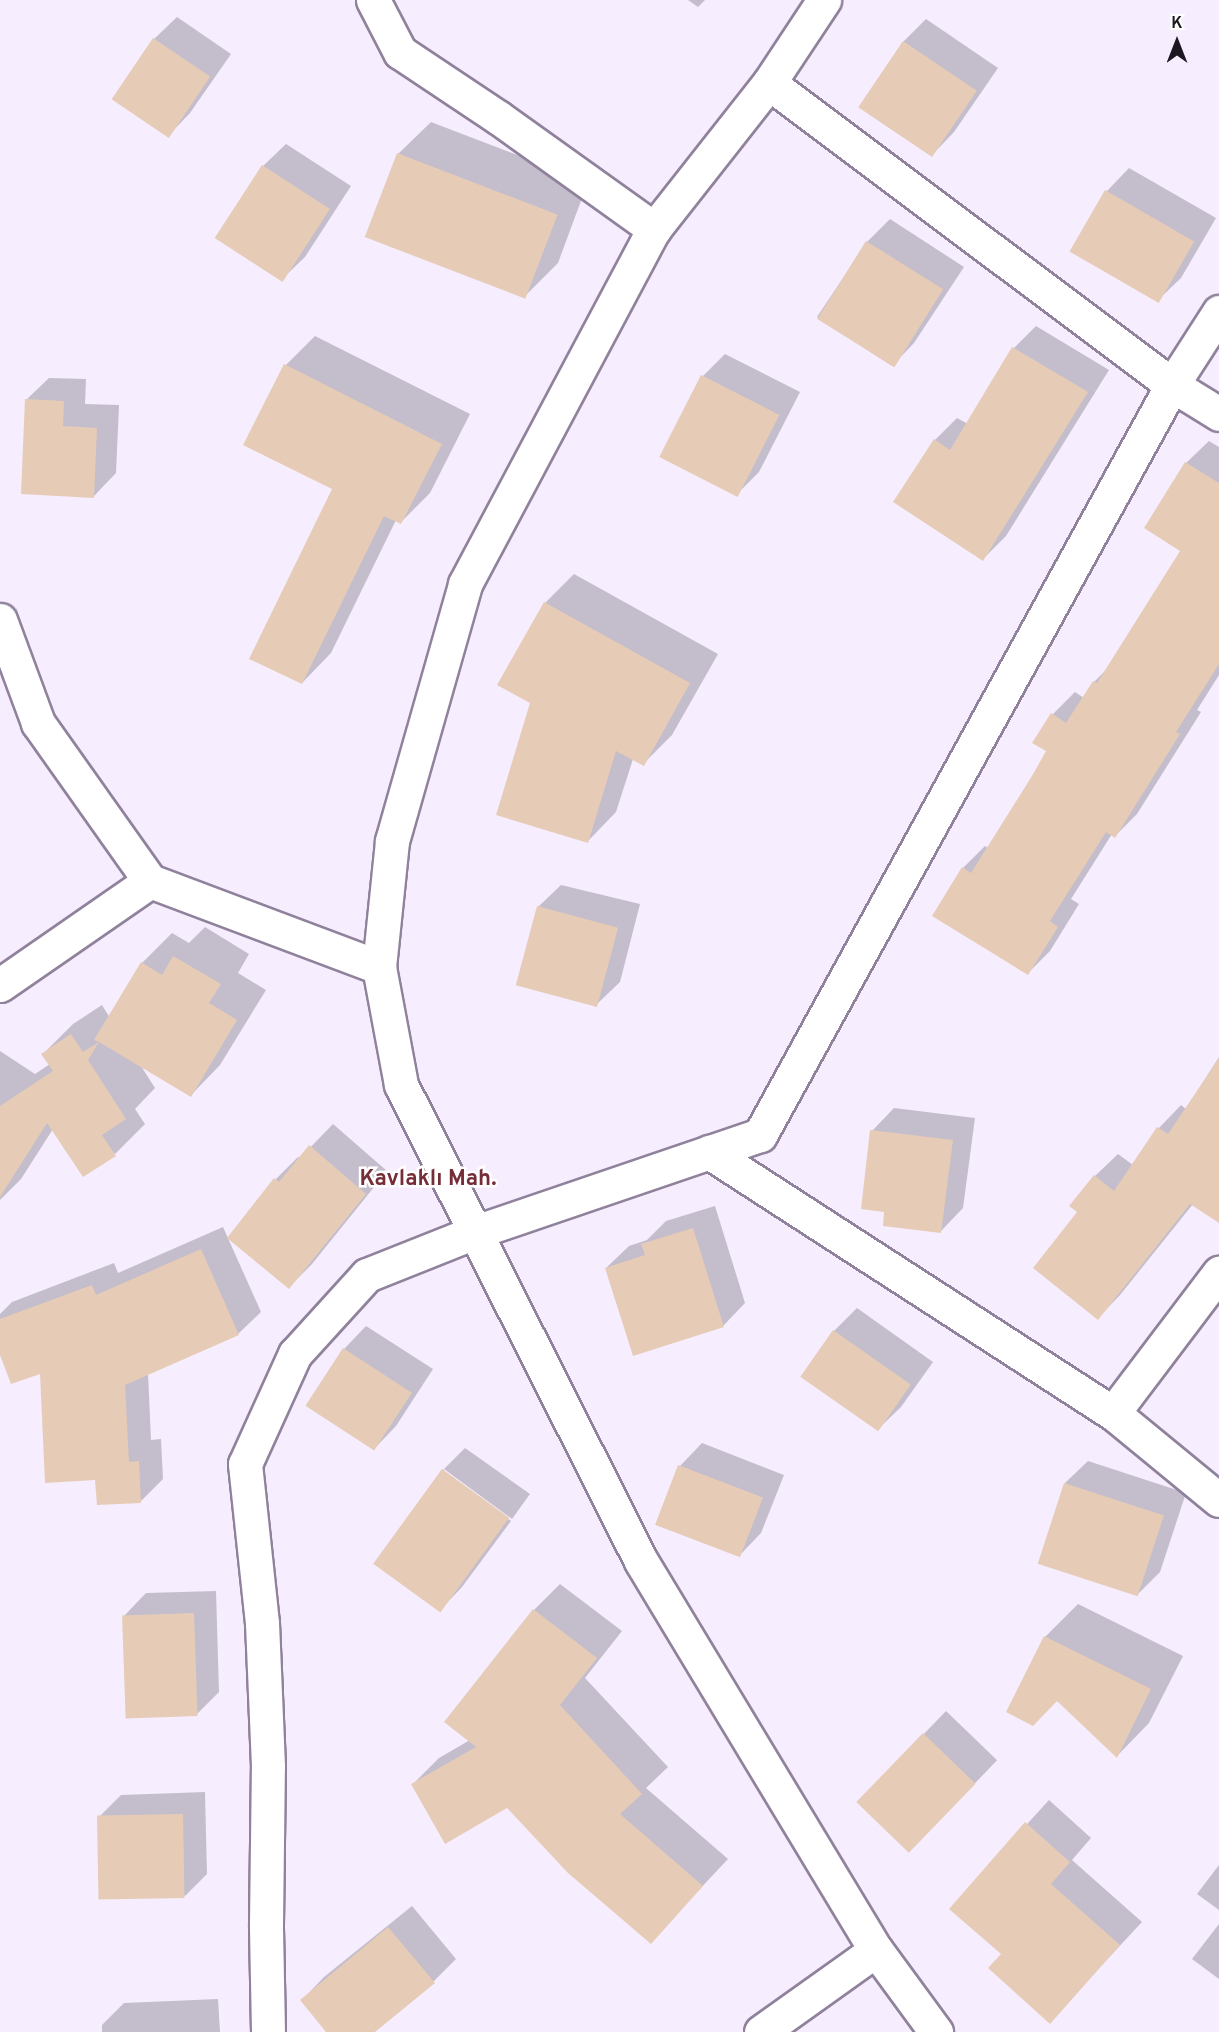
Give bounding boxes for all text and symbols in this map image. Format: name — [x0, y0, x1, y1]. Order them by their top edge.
north arrow — [1147, 12, 1207, 72]
text: K — [1171, 14, 1183, 34]
district label: Kavlaklı Mah. — [359, 1167, 497, 1193]

